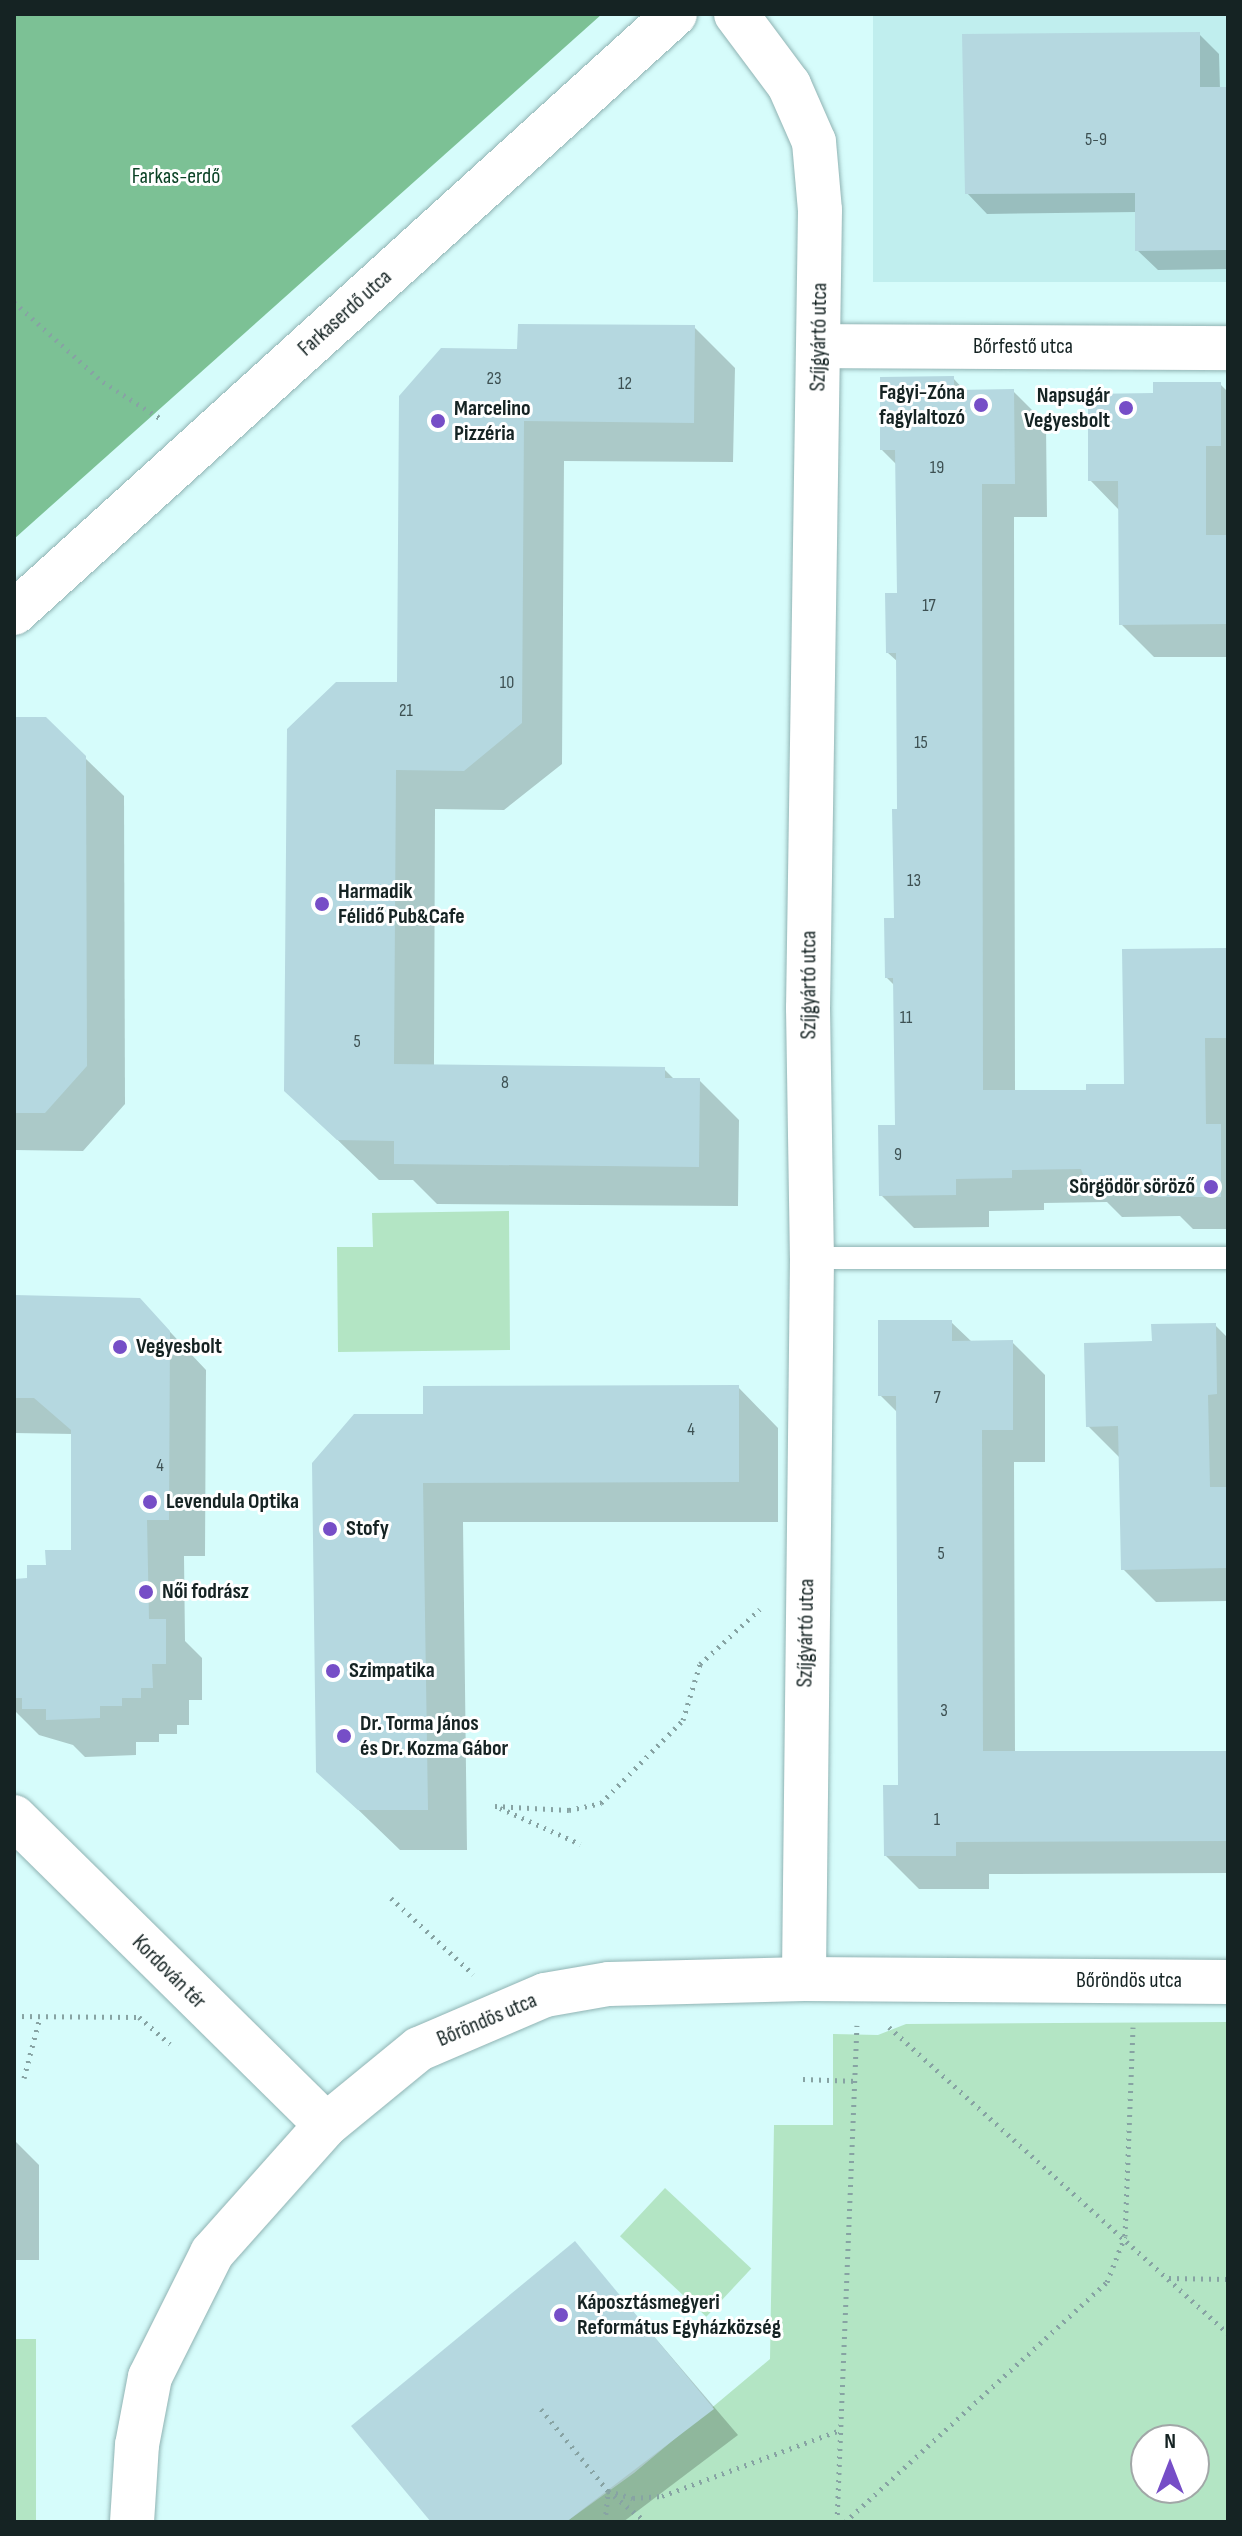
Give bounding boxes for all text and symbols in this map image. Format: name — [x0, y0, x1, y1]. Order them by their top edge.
house number: 5-9 — [1085, 129, 1107, 151]
park label: Farkas-erdő — [132, 164, 220, 190]
street label: Farkaserdő utca — [293, 264, 397, 362]
street label: Szíjgyártó utca — [805, 282, 833, 392]
street label: Bőrfestő utca — [973, 334, 1073, 360]
house number: 23 — [487, 368, 501, 390]
house number: 12 — [618, 373, 632, 395]
place label: Fagyi-Zóna fagylaltozó — [879, 379, 965, 430]
place label: Napsugár Vegyesbolt — [1024, 382, 1110, 434]
place label: Marcelino Pizzéria — [454, 395, 531, 446]
marker: Fagyi-Zóna fagylaltozó — [972, 396, 990, 414]
marker: Napsugár Vegyesbolt — [1117, 399, 1135, 417]
marker: Marcelino Pizzéria — [429, 412, 447, 430]
house number: 19 — [930, 457, 944, 479]
house number: 17 — [922, 595, 936, 617]
house number: 10 — [500, 672, 514, 694]
house number: 21 — [399, 700, 413, 722]
house number: 15 — [914, 732, 928, 754]
house number: 13 — [907, 870, 921, 892]
place label: Harmadik Félidő Pub&Cafe — [338, 878, 465, 930]
marker: Harmadik Félidő Pub&Cafe — [313, 895, 331, 913]
street label: Szíjgyártó utca — [796, 931, 822, 1039]
house number: 11 — [900, 1007, 912, 1029]
house number: 5 — [353, 1031, 361, 1053]
house number: 8 — [501, 1072, 509, 1094]
house number: 9 — [894, 1144, 902, 1166]
place label: Sörgödör söröző — [1069, 1174, 1195, 1200]
marker: Sörgödör söröző — [1202, 1178, 1220, 1196]
place label: Vegyesbolt — [136, 1334, 222, 1360]
marker: Vegyesbolt — [111, 1338, 129, 1356]
house number: 7 — [933, 1387, 941, 1409]
house number: 4 — [687, 1419, 695, 1441]
house number: 4 — [156, 1455, 164, 1477]
place label: Levendula Optika — [166, 1489, 299, 1515]
marker: Levendula Optika — [141, 1493, 159, 1511]
place label: Stofy — [346, 1516, 389, 1542]
marker: Stofy — [321, 1520, 339, 1538]
house number: 5 — [937, 1543, 945, 1565]
street label: Szíjgyártó utca — [792, 1578, 820, 1688]
place label: Női fodrász — [162, 1579, 249, 1605]
marker: Női fodrász — [137, 1583, 155, 1601]
place label: Szimpatika — [349, 1658, 435, 1684]
marker: Szimpatika — [324, 1662, 342, 1680]
house number: 3 — [940, 1700, 948, 1722]
place label: Dr. Torma János és Dr. Kozma Gábor — [360, 1710, 508, 1762]
marker: Dr. Torma János és Dr. Kozma Gábor — [335, 1727, 353, 1745]
house number: 1 — [934, 1809, 940, 1831]
street label: Kordován tér — [126, 1929, 212, 2015]
street label: Bőröndös utca — [1076, 1968, 1182, 1994]
street label: Bőröndös utca — [433, 1987, 541, 2053]
place label: Káposztásmegyeri Református Egyházközség — [577, 2289, 781, 2340]
marker: Káposztásmegyeri Református Egyházközség — [552, 2306, 570, 2324]
north arrow — [1130, 2424, 1210, 2504]
text: N — [1164, 2428, 1176, 2455]

